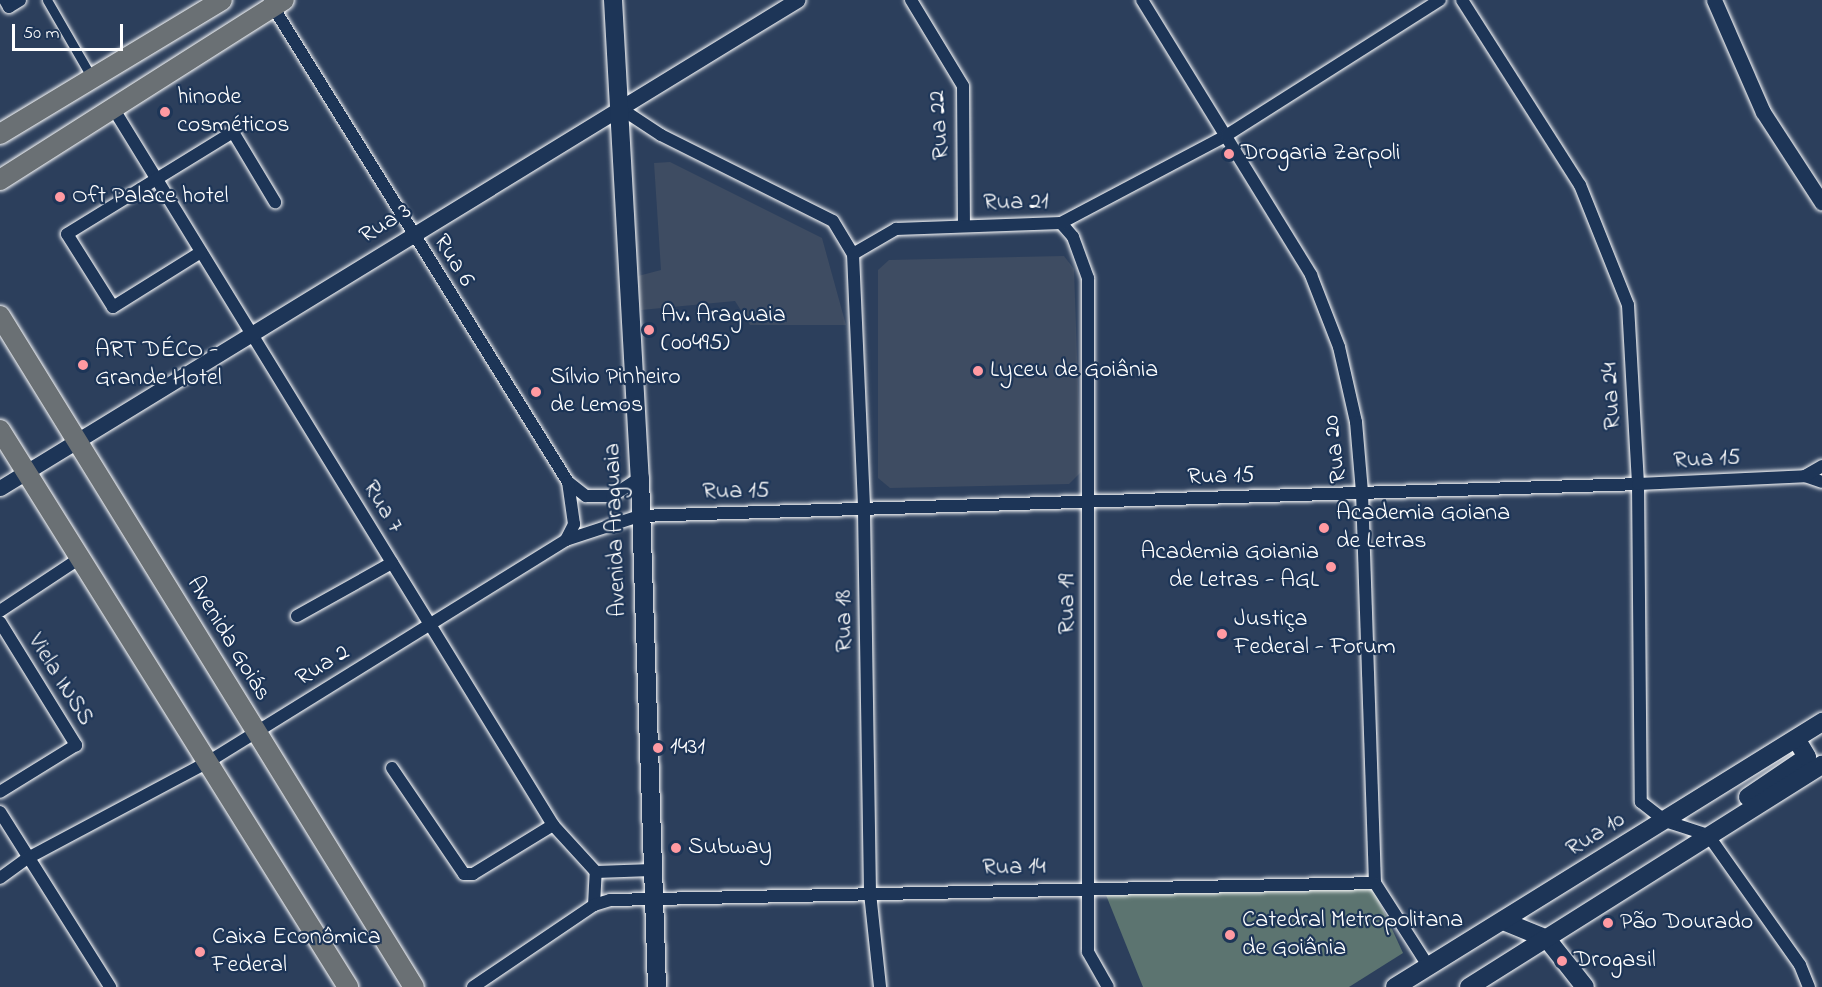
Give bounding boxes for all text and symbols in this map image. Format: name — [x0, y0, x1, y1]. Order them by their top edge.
scale bar — [15, 12, 126, 50]
text: 50 m — [23, 21, 60, 47]
place label: hinode cosméticos — [177, 84, 289, 140]
street label: Rua 22 — [923, 89, 957, 161]
marker: hinode cosméticos — [158, 105, 172, 119]
place label: Drogaria Zarpoli — [1241, 140, 1400, 168]
marker: Drogaria Zarpoli — [1222, 147, 1236, 161]
place label: Oft Palace hotel — [72, 183, 229, 211]
street label: Rua 21 — [983, 188, 1049, 218]
marker: Oft Palace hotel — [53, 190, 67, 204]
street label: Rua 3 — [355, 197, 417, 251]
street label: Rua 6 — [426, 229, 480, 293]
place label: Av. Araguaia (00495) — [661, 302, 786, 358]
marker: Av. Araguaia (00495) — [642, 323, 656, 337]
place label: ART DÉCO - Grande Hotel — [95, 337, 222, 393]
place label: Lyceu de Goiânia — [990, 357, 1158, 385]
marker: ART DÉCO - Grande Hotel — [76, 358, 90, 372]
street label: Rua 24 — [1596, 361, 1628, 431]
place label: Sílvio Pinheiro de Lemos — [550, 364, 681, 420]
marker: Lyceu de Goiânia — [971, 364, 985, 378]
marker: Sílvio Pinheiro de Lemos — [527, 383, 545, 401]
street label: Rua 20 — [1318, 413, 1354, 485]
street label: Avenida Araguaia — [599, 443, 633, 617]
street label: Rua 15 — [1673, 444, 1741, 476]
street label: Rua 15 — [1187, 461, 1255, 493]
street label: Rua 7 — [355, 476, 409, 538]
street label: Rua 15 — [702, 477, 770, 507]
place label: Academia Goiana de Letras — [1336, 500, 1510, 556]
marker: Academia Goiana de Letras — [1317, 521, 1331, 535]
place label: Academia Goiania de Letras - AGL — [1141, 539, 1319, 595]
marker: Academia Goiania de Letras - AGL — [1324, 560, 1338, 574]
street label: Avenida Goiás — [180, 571, 276, 707]
street label: Rua 19 — [1054, 574, 1082, 634]
street label: Rua 18 — [830, 589, 860, 653]
place label: Justiça Federal - Forum — [1234, 606, 1396, 662]
marker: Justiça Federal - Forum — [1215, 627, 1229, 641]
street label: Viela INSS — [20, 629, 100, 731]
street label: Rua 2 — [291, 638, 355, 694]
place label: 1431 — [670, 734, 705, 762]
marker: 1431 — [651, 741, 665, 755]
street label: Rua 10 — [1561, 806, 1631, 864]
place label: Subway — [688, 834, 772, 862]
marker: Subway — [669, 841, 683, 855]
street label: Rua 14 — [982, 853, 1046, 883]
place label: Catedral Metropolitana de Goiânia — [1242, 907, 1463, 963]
place label: Pão Dourado — [1620, 909, 1753, 937]
marker: Pão Dourado — [1601, 916, 1615, 930]
place label: Caixa Econômica Federal — [212, 924, 381, 980]
marker: Catedral Metropolitana de Goiânia — [1223, 928, 1237, 942]
marker: Caixa Econômica Federal — [193, 945, 207, 959]
place label: Drogasil — [1574, 947, 1656, 975]
marker: Drogasil — [1555, 954, 1569, 968]

